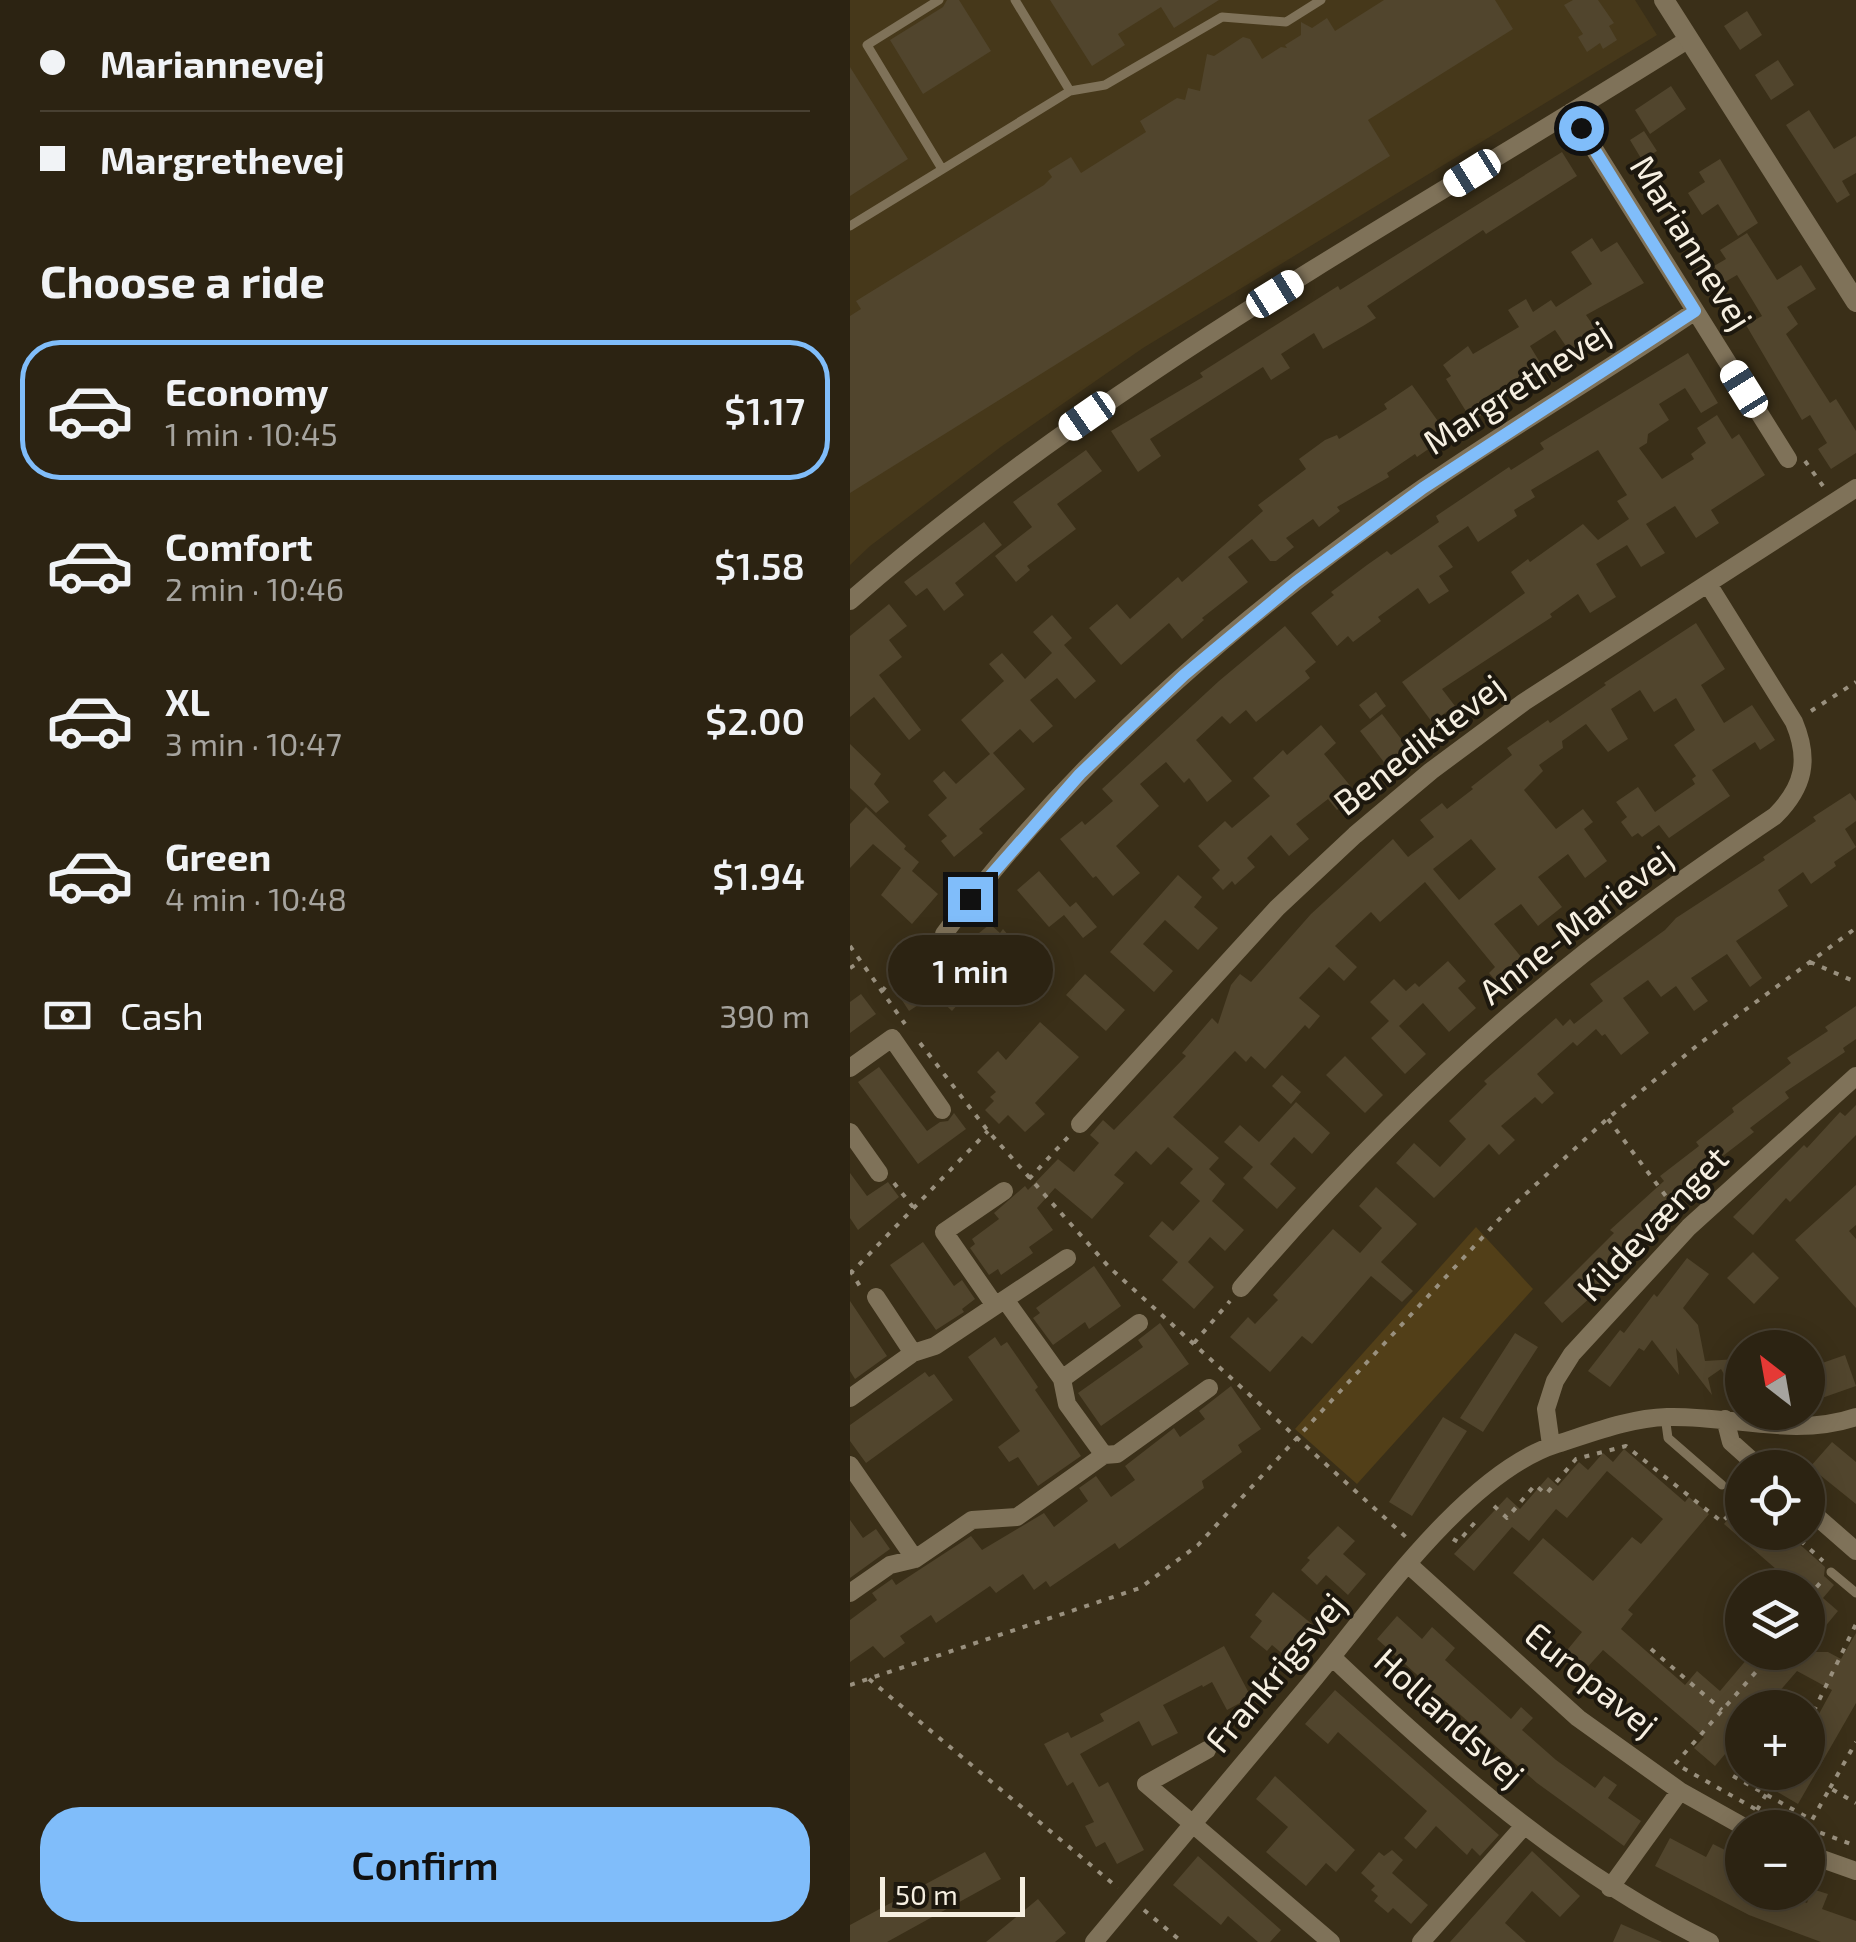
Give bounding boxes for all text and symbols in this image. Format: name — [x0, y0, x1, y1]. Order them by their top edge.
text: Mariannevej — [100, 40, 325, 86]
route start — [1559, 106, 1604, 151]
text: Margrethevej — [100, 136, 345, 182]
car — [1439, 144, 1505, 202]
street label: Mariannevej — [1623, 147, 1763, 337]
text: Choose a ride — [40, 253, 325, 307]
car — [1242, 265, 1308, 323]
street label: Margrethevej — [1415, 310, 1617, 462]
car — [1715, 356, 1773, 422]
icon: car — [45, 365, 135, 455]
text: Economy — [165, 368, 329, 414]
text: $1.17 — [724, 387, 805, 433]
car — [1054, 387, 1120, 445]
text: 1 min · 10:45 — [165, 414, 338, 452]
icon: car — [45, 520, 135, 610]
text: Comfort — [165, 523, 313, 569]
text: $1.58 — [714, 542, 805, 588]
text: 2 min · 10:46 — [165, 569, 344, 607]
street label: Benediktevej — [1324, 664, 1511, 823]
icon: car — [45, 675, 135, 765]
text: XL — [165, 678, 210, 724]
text: $2.00 — [705, 697, 805, 743]
text: 3 min · 10:47 — [165, 724, 342, 762]
icon: car — [45, 830, 135, 920]
text: Green — [165, 833, 271, 879]
street label: Anne-Marievej — [1470, 835, 1680, 1012]
text: $1.94 — [712, 852, 805, 898]
route end — [948, 877, 993, 922]
text: 4 min · 10:48 — [165, 879, 347, 917]
callout: 1 min — [888, 934, 1052, 1004]
text: 1 min — [933, 951, 1008, 989]
icon: cash — [40, 988, 95, 1043]
text: Cash — [120, 992, 204, 1038]
text: 390 m — [719, 996, 810, 1034]
street label: Kildevænget — [1567, 1136, 1736, 1309]
north arrow — [1725, 1330, 1825, 1430]
map controls — [1725, 1330, 1825, 1910]
button: locate — [1725, 1450, 1825, 1550]
button: layers — [1725, 1570, 1825, 1670]
street label: Frankrigsvej — [1196, 1583, 1353, 1760]
street label: Europavej — [1517, 1612, 1667, 1745]
street label: Hollandsvej — [1367, 1638, 1534, 1795]
button: + — [1725, 1690, 1825, 1790]
button: Confirm — [40, 1807, 810, 1922]
button: − — [1725, 1810, 1825, 1910]
scale bar — [880, 1872, 1025, 1916]
text: 50 m — [895, 1877, 958, 1911]

